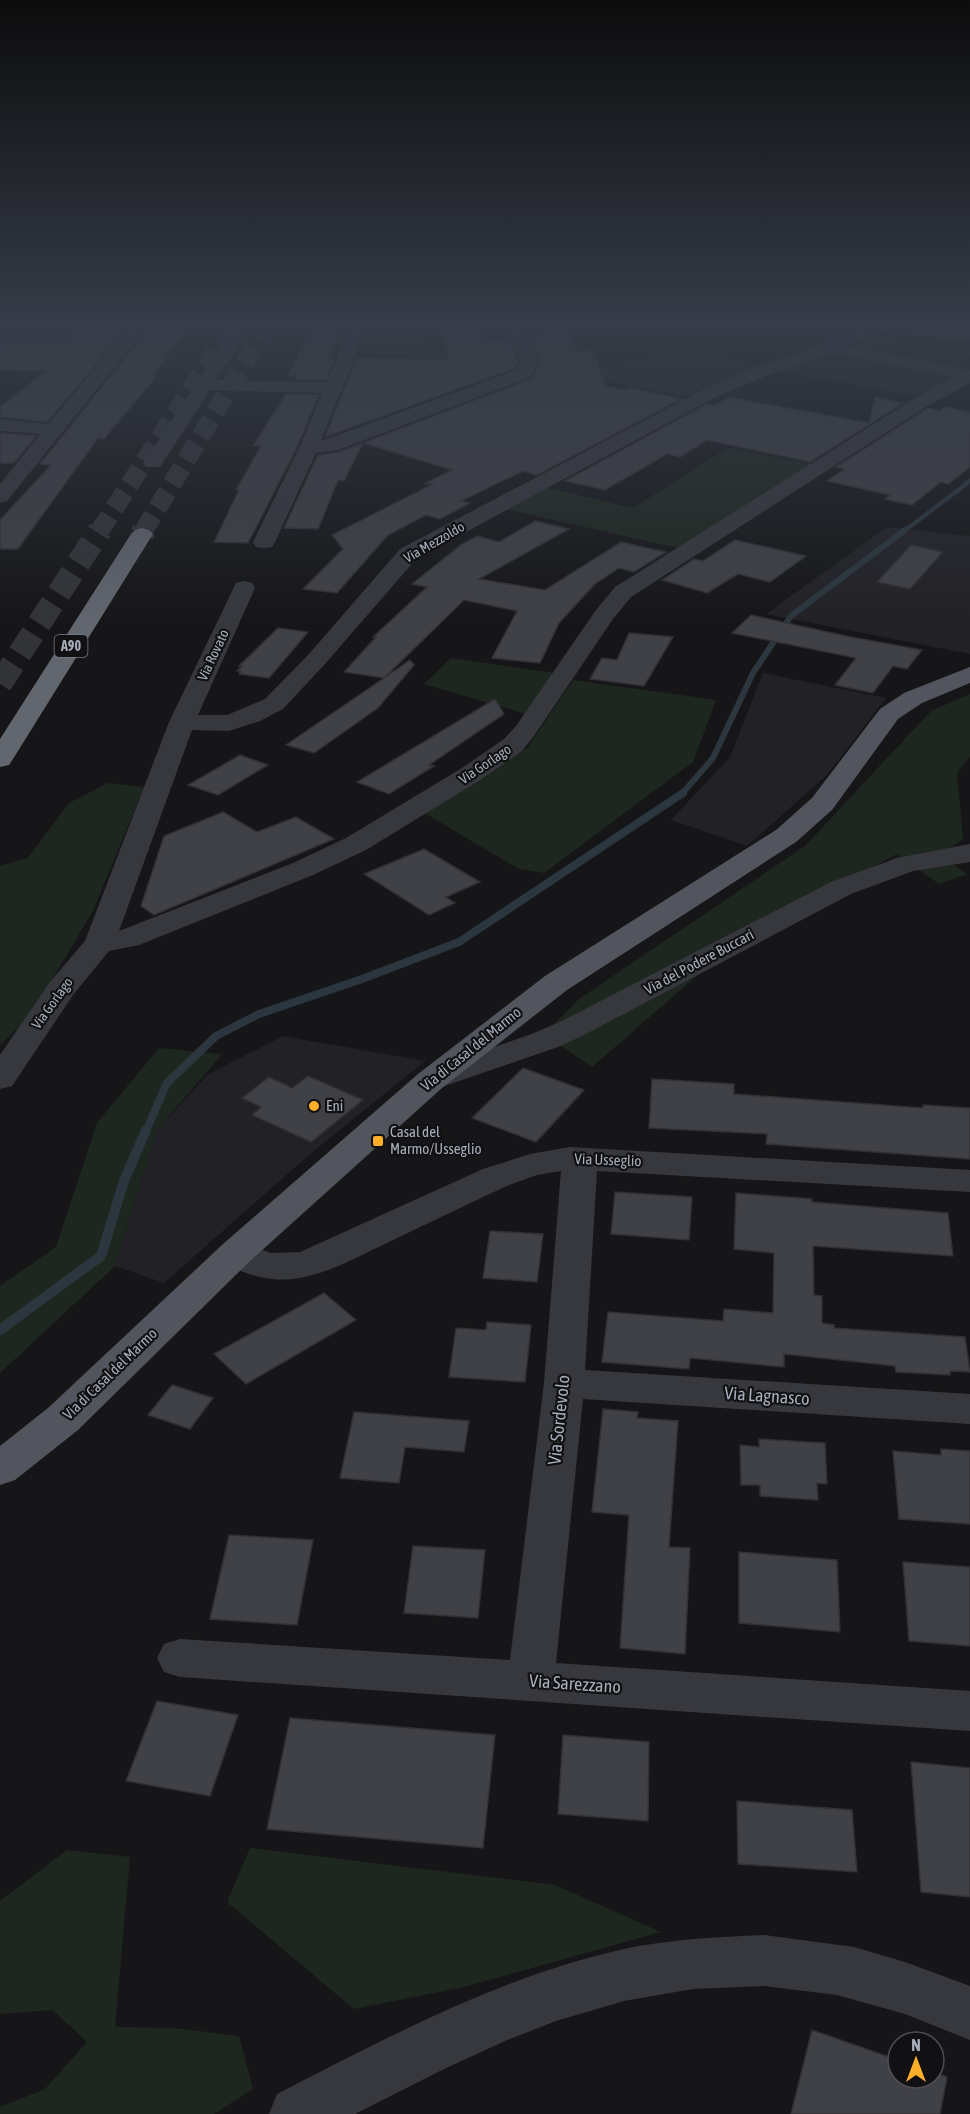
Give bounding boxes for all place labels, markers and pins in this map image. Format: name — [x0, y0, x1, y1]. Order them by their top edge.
place label: Eni — [326, 1097, 343, 1114]
marker: Eni — [307, 1099, 321, 1113]
place label: Casal del Marmo/Usseglio — [390, 1123, 482, 1157]
marker: Casal del Marmo/Usseglio — [371, 1134, 385, 1148]

